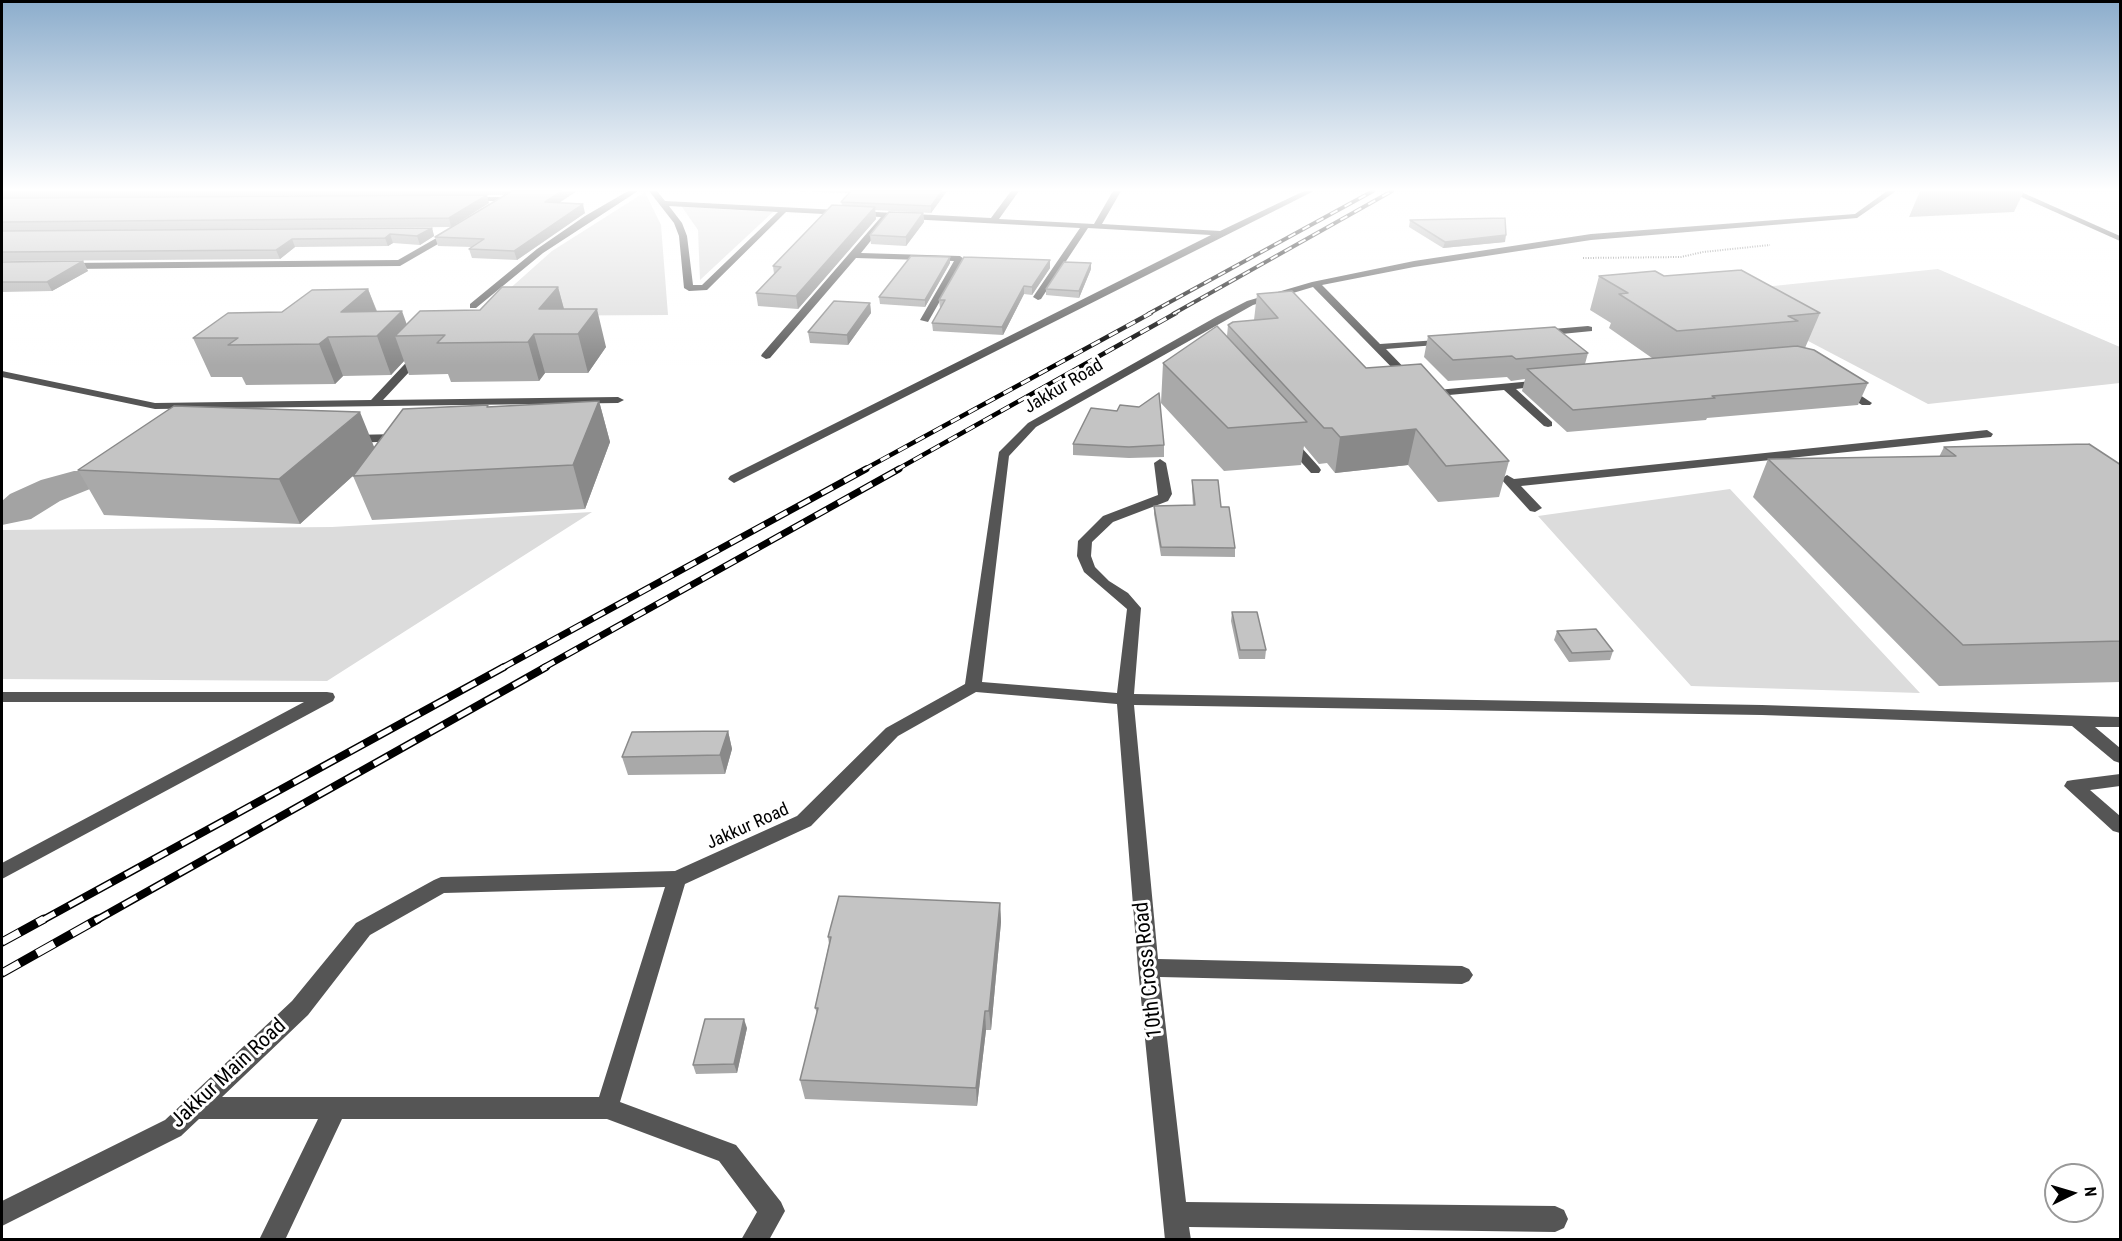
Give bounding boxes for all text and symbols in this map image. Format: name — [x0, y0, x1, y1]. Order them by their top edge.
street label: Jakkur Road — [1021, 355, 1107, 419]
street label: Jakkur Road — [703, 799, 793, 855]
street label: 10th Cross Road — [1129, 901, 1169, 1039]
street label: Jakkur Main Road — [166, 1014, 292, 1134]
north arrow — [2044, 1163, 2104, 1223]
text: N — [2081, 1186, 2100, 1197]

